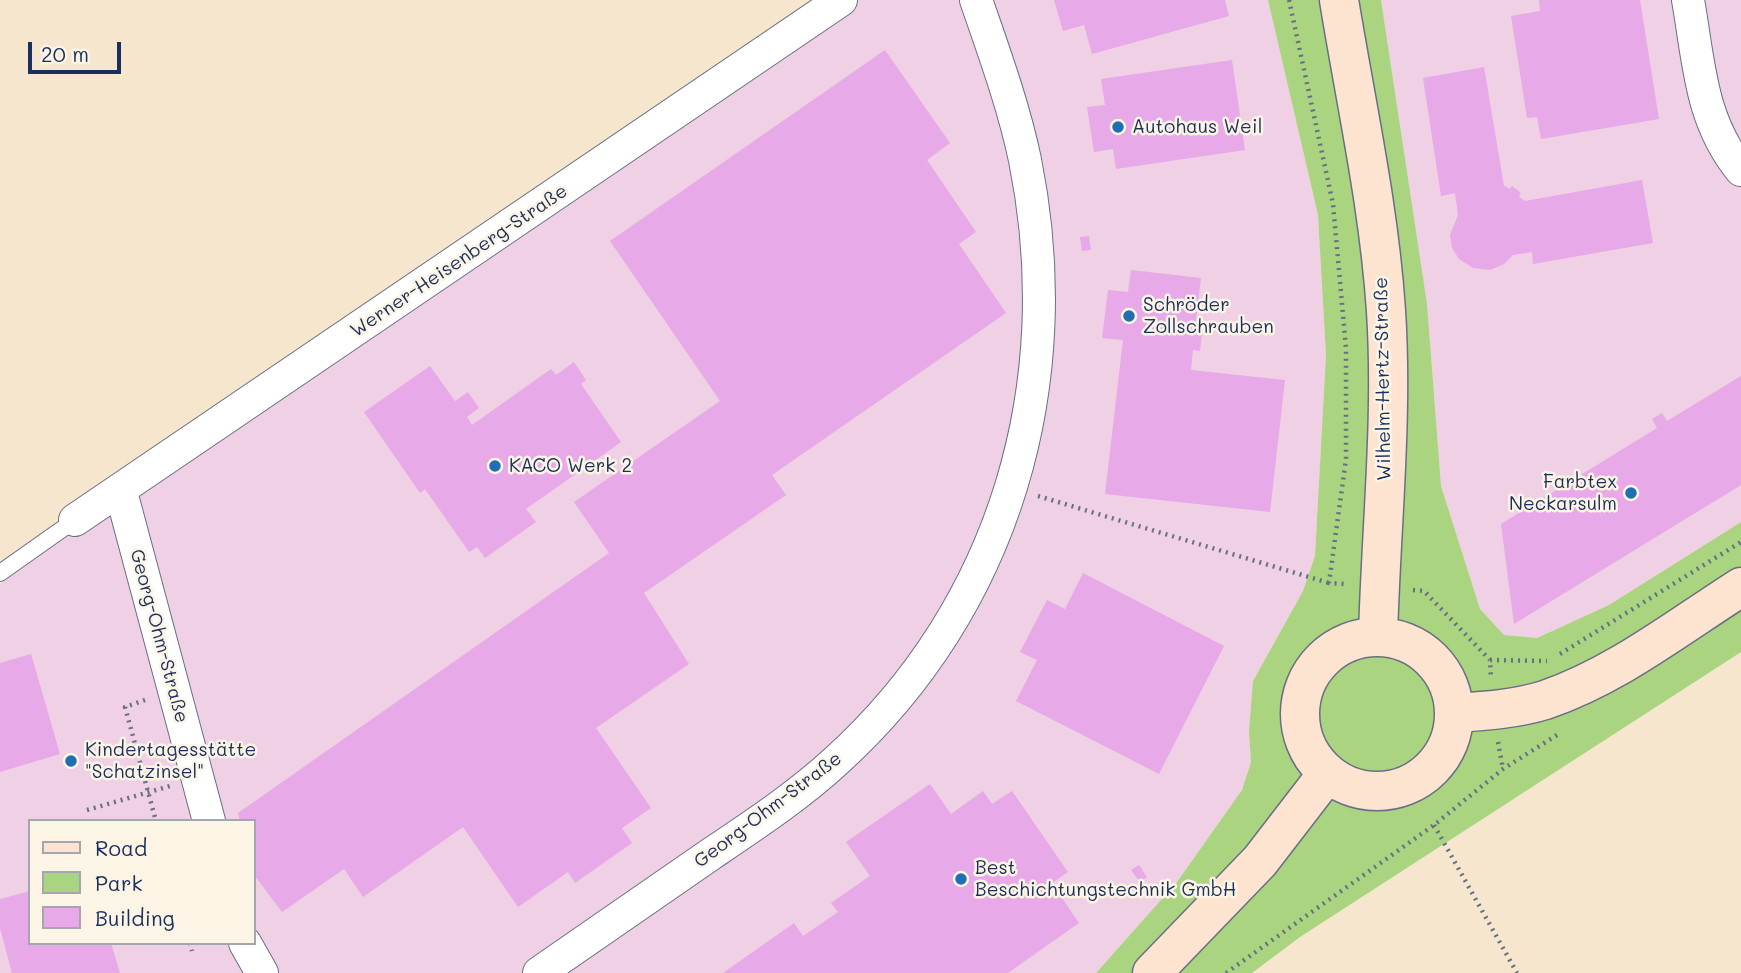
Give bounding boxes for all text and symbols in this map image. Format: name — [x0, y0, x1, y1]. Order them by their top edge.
scale bar — [32, 28, 124, 72]
text: 20 m — [41, 40, 89, 67]
place label: Autohaus Weil — [1132, 116, 1262, 138]
marker: Autohaus Weil — [1110, 119, 1126, 135]
street label: Werner-Heisenberg-Straße — [346, 180, 572, 342]
street label: Wilhelm-Hertz-Straße — [1370, 277, 1396, 481]
place label: Schröder Zollschrauben — [1143, 294, 1274, 338]
marker: Schröder Zollschrauben — [1121, 308, 1137, 324]
place label: KACO Werk 2 — [509, 455, 632, 477]
marker: KACO Werk 2 — [487, 458, 503, 474]
place label: Farbtex Neckarsulm — [1509, 471, 1617, 515]
marker: Farbtex Neckarsulm — [1623, 485, 1639, 501]
street label: Georg-Ohm-Straße — [125, 547, 193, 725]
place label: Kindertagesstätte "Schatzinsel" — [85, 739, 256, 783]
street label: Georg-Ohm-Straße — [690, 747, 846, 873]
marker: Kindertagesstätte "Schatzinsel" — [63, 753, 79, 769]
legend — [28, 819, 256, 945]
text: Road — [95, 834, 147, 861]
place label: Best Beschichtungstechnik GmbH — [975, 857, 1236, 901]
text: Park — [95, 869, 143, 896]
marker: Best Beschichtungstechnik GmbH — [953, 871, 969, 887]
text: Building — [95, 904, 175, 931]

